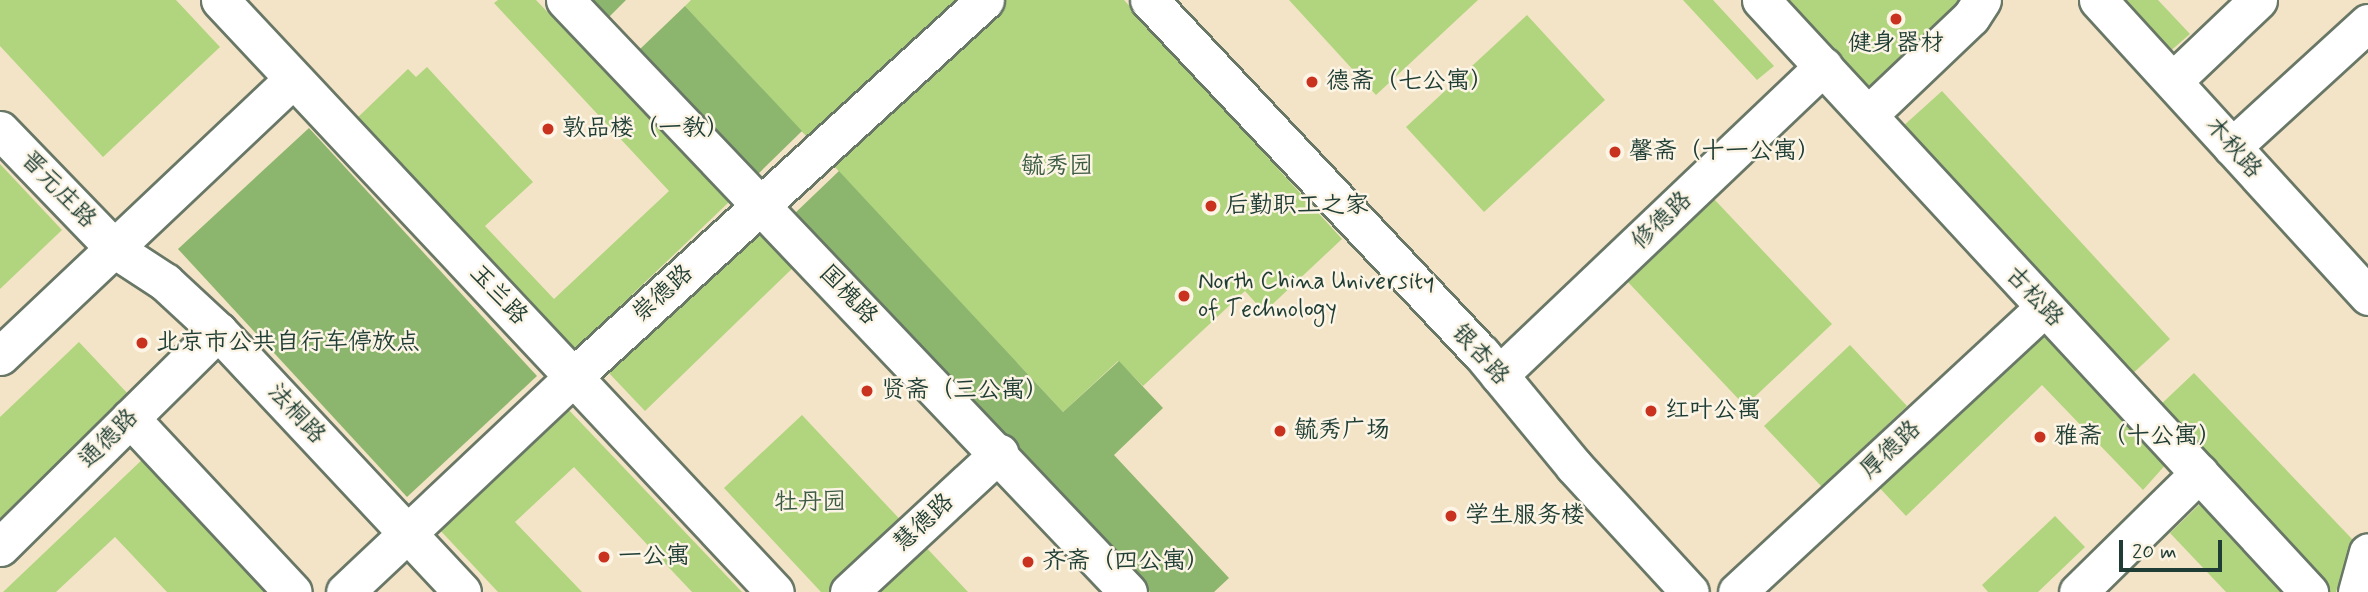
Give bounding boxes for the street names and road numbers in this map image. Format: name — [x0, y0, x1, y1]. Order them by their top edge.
street label: 木秋路 — [2199, 111, 2267, 185]
street label: 晋元庄路 — [14, 145, 102, 235]
street label: 修德路 — [1626, 186, 1698, 256]
street label: 玉兰路 — [463, 259, 533, 331]
street label: 崇德路 — [627, 259, 699, 329]
street label: 国槐路 — [813, 259, 883, 331]
street label: 古松路 — [1999, 261, 2069, 333]
street label: 银杏路 — [1445, 319, 1515, 391]
street label: 法桐路 — [261, 378, 331, 450]
street label: 通德路 — [73, 403, 145, 475]
street label: 厚德路 — [1855, 415, 1927, 485]
street label: 慧德路 — [888, 488, 960, 558]

